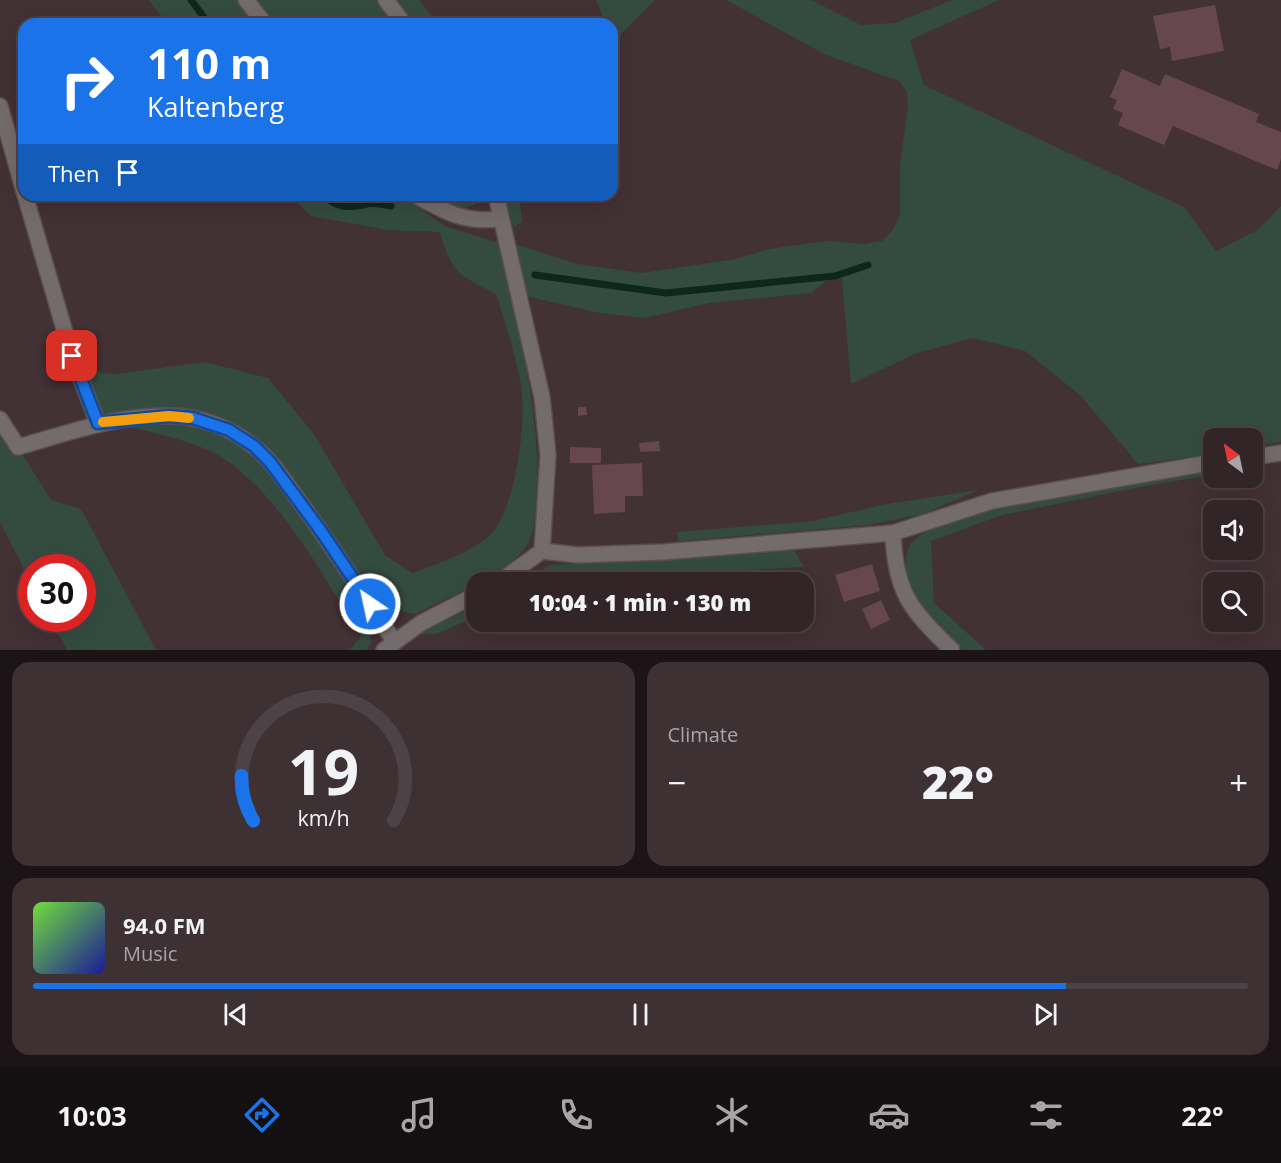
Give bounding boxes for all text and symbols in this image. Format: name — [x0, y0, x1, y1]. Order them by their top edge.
text: 110 m — [147, 34, 271, 91]
icon: right — [48, 42, 126, 120]
text: Kaltenberg — [147, 88, 284, 125]
icon: arrive — [111, 156, 144, 189]
text: Then — [48, 158, 99, 188]
pin — [46, 330, 97, 381]
icon: arrive — [55, 339, 88, 372]
north arrow — [1203, 428, 1263, 488]
map controls — [1203, 428, 1263, 632]
button: sound — [1203, 500, 1263, 560]
speed limit sign: 30 — [18, 554, 96, 632]
position arrow — [338, 572, 402, 636]
button: search — [1203, 572, 1263, 632]
text: 10:04 · 1 min · 130 m — [529, 587, 751, 617]
text: Climate — [668, 721, 738, 748]
text: 19 — [288, 728, 359, 813]
text: 22° — [922, 751, 994, 812]
text: − — [668, 760, 686, 805]
text: + — [1229, 760, 1248, 805]
text: km/h — [297, 803, 349, 832]
text: 94.0 FM — [123, 910, 206, 940]
text: Music — [123, 940, 177, 967]
icon: previous — [219, 998, 252, 1031]
icon: pause — [624, 998, 657, 1031]
icon: next — [1029, 998, 1062, 1031]
icon: directions — [241, 1094, 283, 1136]
icon: music — [398, 1094, 440, 1136]
icon: phone — [555, 1094, 597, 1136]
icon: climate — [711, 1094, 753, 1136]
icon: car — [868, 1094, 910, 1136]
icon: filters — [1025, 1094, 1067, 1136]
text: 10:03 — [57, 1097, 127, 1134]
text: 22° — [1181, 1097, 1224, 1134]

